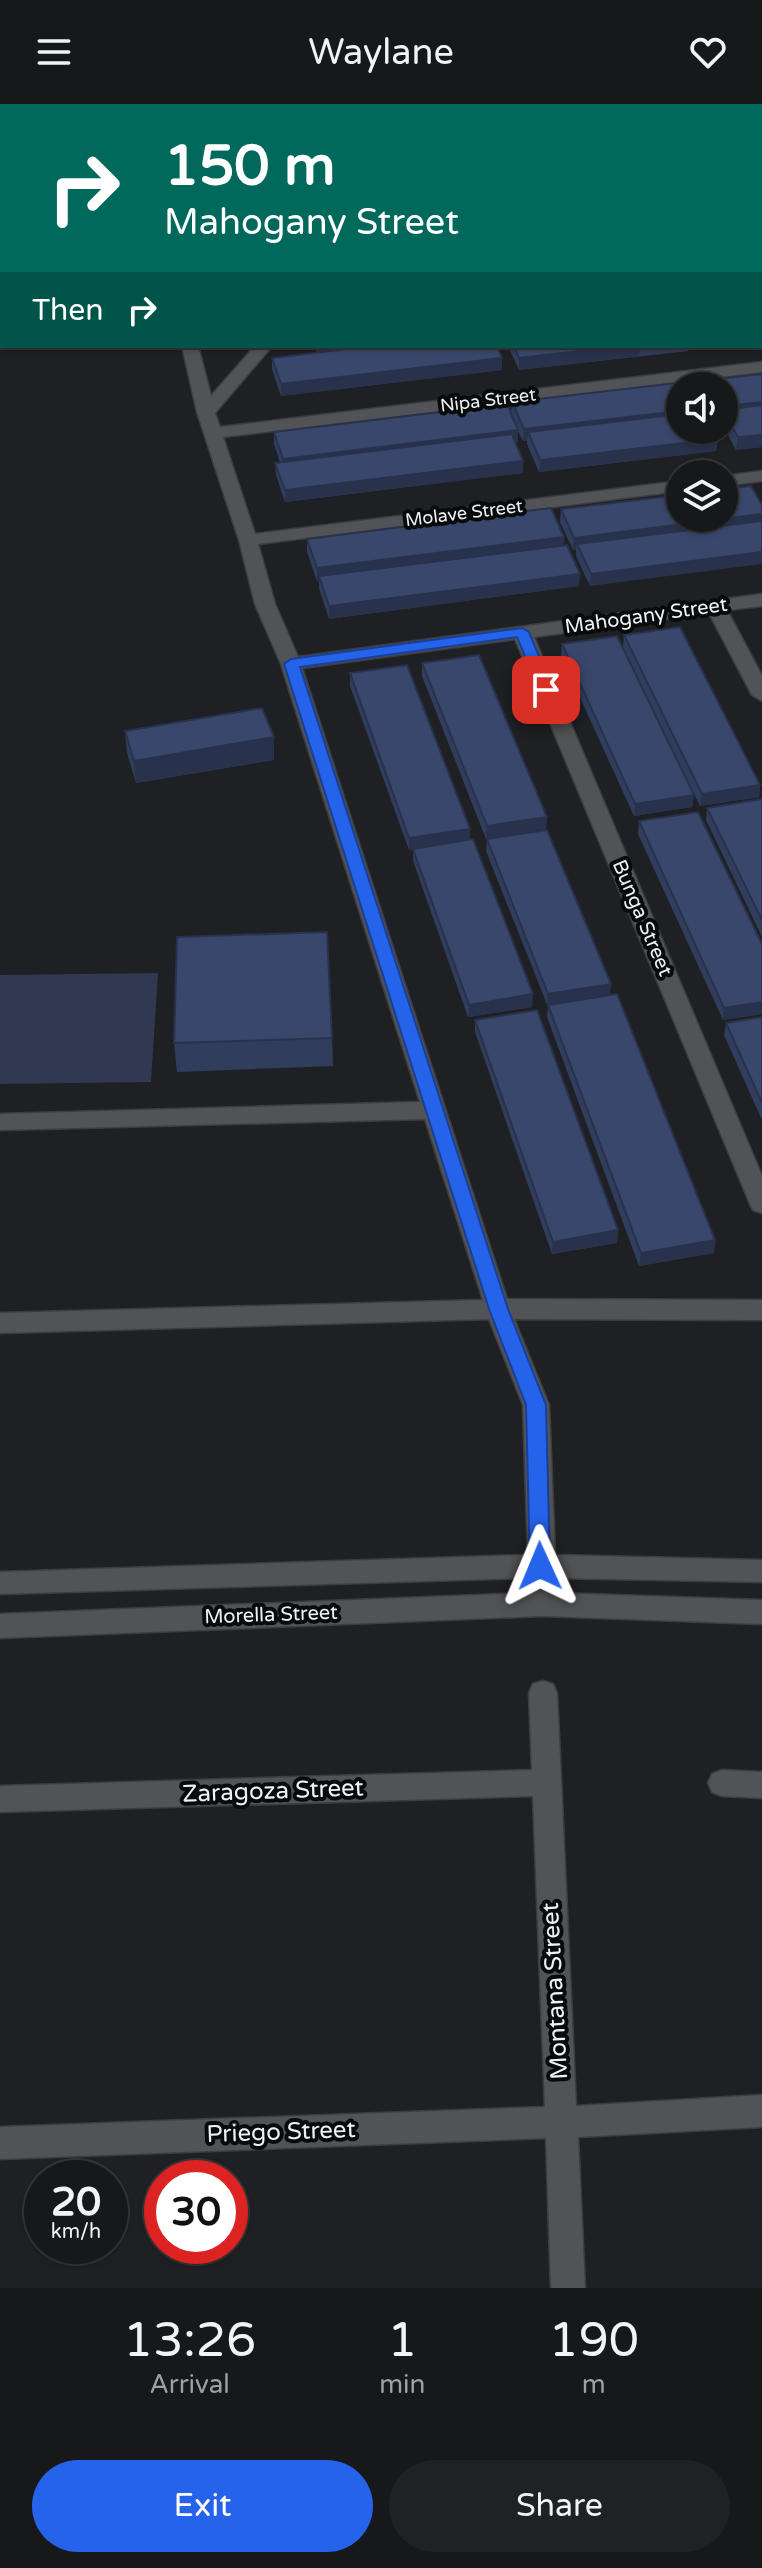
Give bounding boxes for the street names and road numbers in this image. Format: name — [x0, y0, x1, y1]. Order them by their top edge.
street label: Nipa Street — [439, 383, 537, 417]
street label: Molave Street — [404, 495, 524, 531]
street label: Mahogany Street — [563, 593, 729, 639]
street label: Bunga Street — [607, 856, 677, 980]
street label: Morella Street — [204, 1601, 338, 1629]
street label: Zaragoza Street — [182, 1773, 364, 1809]
street label: Montana Street — [536, 1902, 574, 2080]
street label: Priego Street — [206, 2115, 356, 2149]

